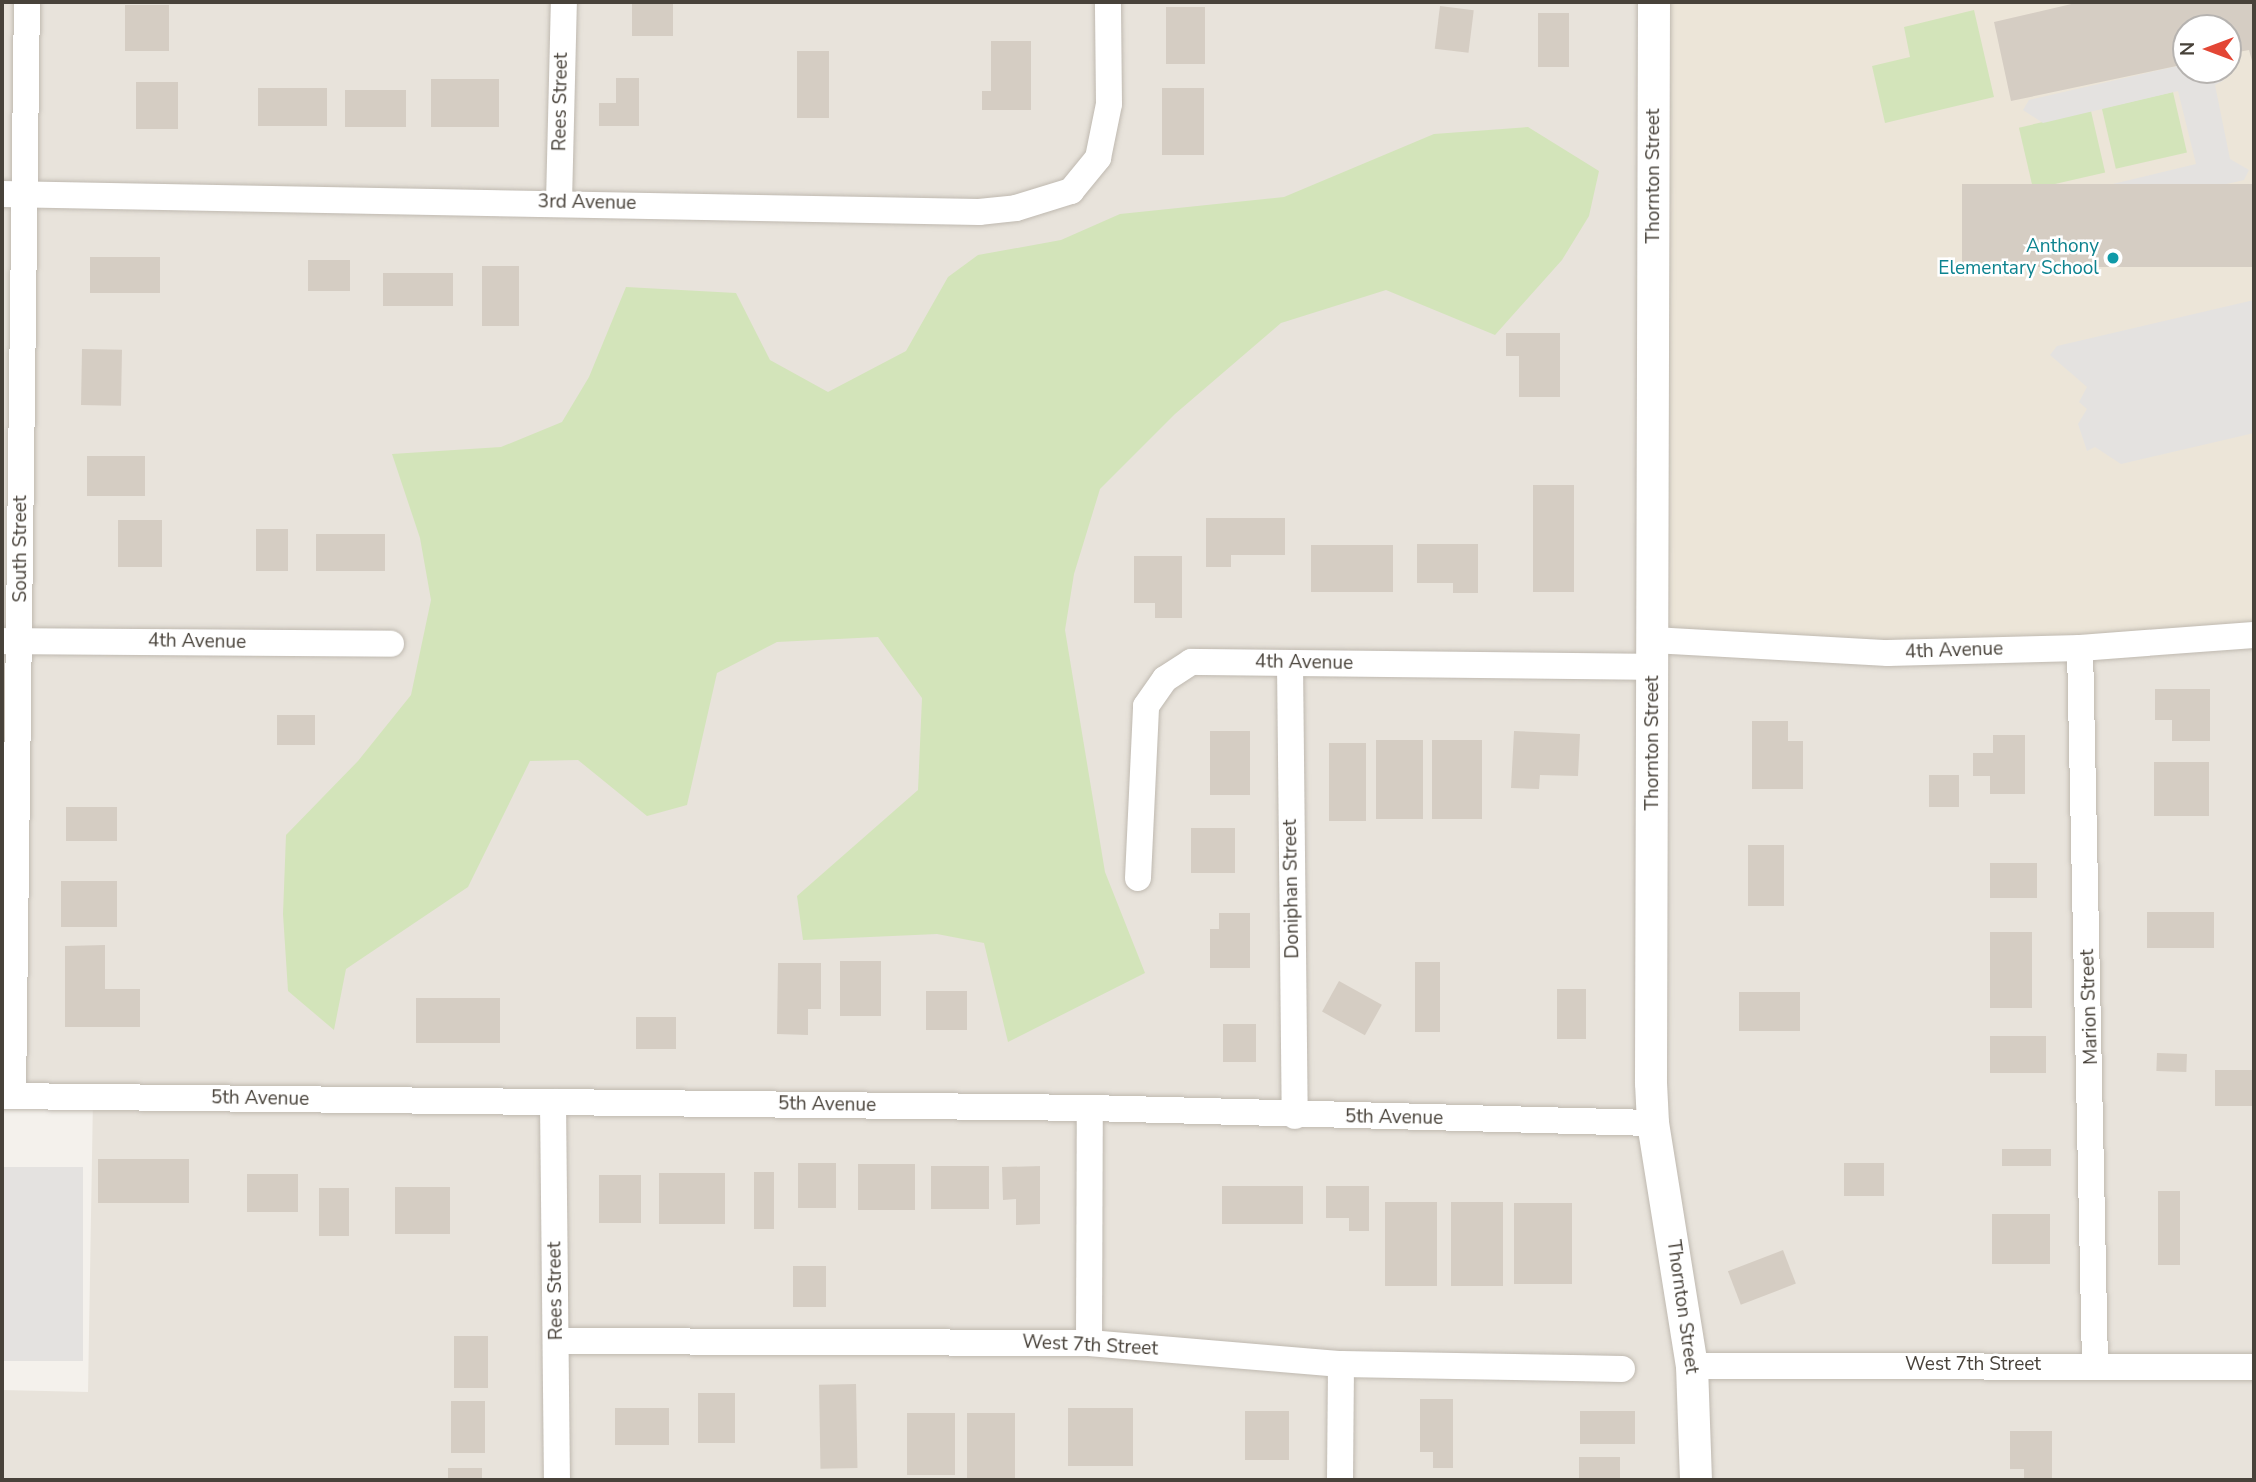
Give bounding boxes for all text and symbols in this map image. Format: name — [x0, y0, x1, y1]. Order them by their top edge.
north arrow — [2172, 14, 2242, 84]
text: N — [2175, 42, 2201, 56]
street label: Rees Street — [549, 53, 573, 151]
street label: Thornton Street — [1643, 108, 1665, 244]
street label: 3rd Avenue — [537, 191, 637, 215]
place label: Anthony Elementary School — [1938, 236, 2099, 280]
marker: Anthony Elementary School — [2105, 250, 2121, 266]
street label: South Street — [10, 495, 32, 603]
street label: 4th Avenue — [148, 630, 246, 654]
street label: 4th Avenue — [1904, 638, 2004, 664]
street label: 4th Avenue — [1255, 651, 1353, 675]
street label: Thornton Street — [1642, 675, 1664, 811]
street label: Doniphan Street — [1279, 819, 1305, 959]
street label: Marion Street — [2077, 949, 2103, 1065]
street label: 5th Avenue — [211, 1087, 309, 1111]
street label: 5th Avenue — [778, 1093, 876, 1117]
street label: 5th Avenue — [1345, 1106, 1443, 1130]
street label: Thornton Street — [1661, 1239, 1703, 1375]
street label: Rees Street — [544, 1242, 568, 1340]
street label: West 7th Street — [1021, 1331, 1159, 1361]
street label: West 7th Street — [1905, 1354, 2041, 1376]

